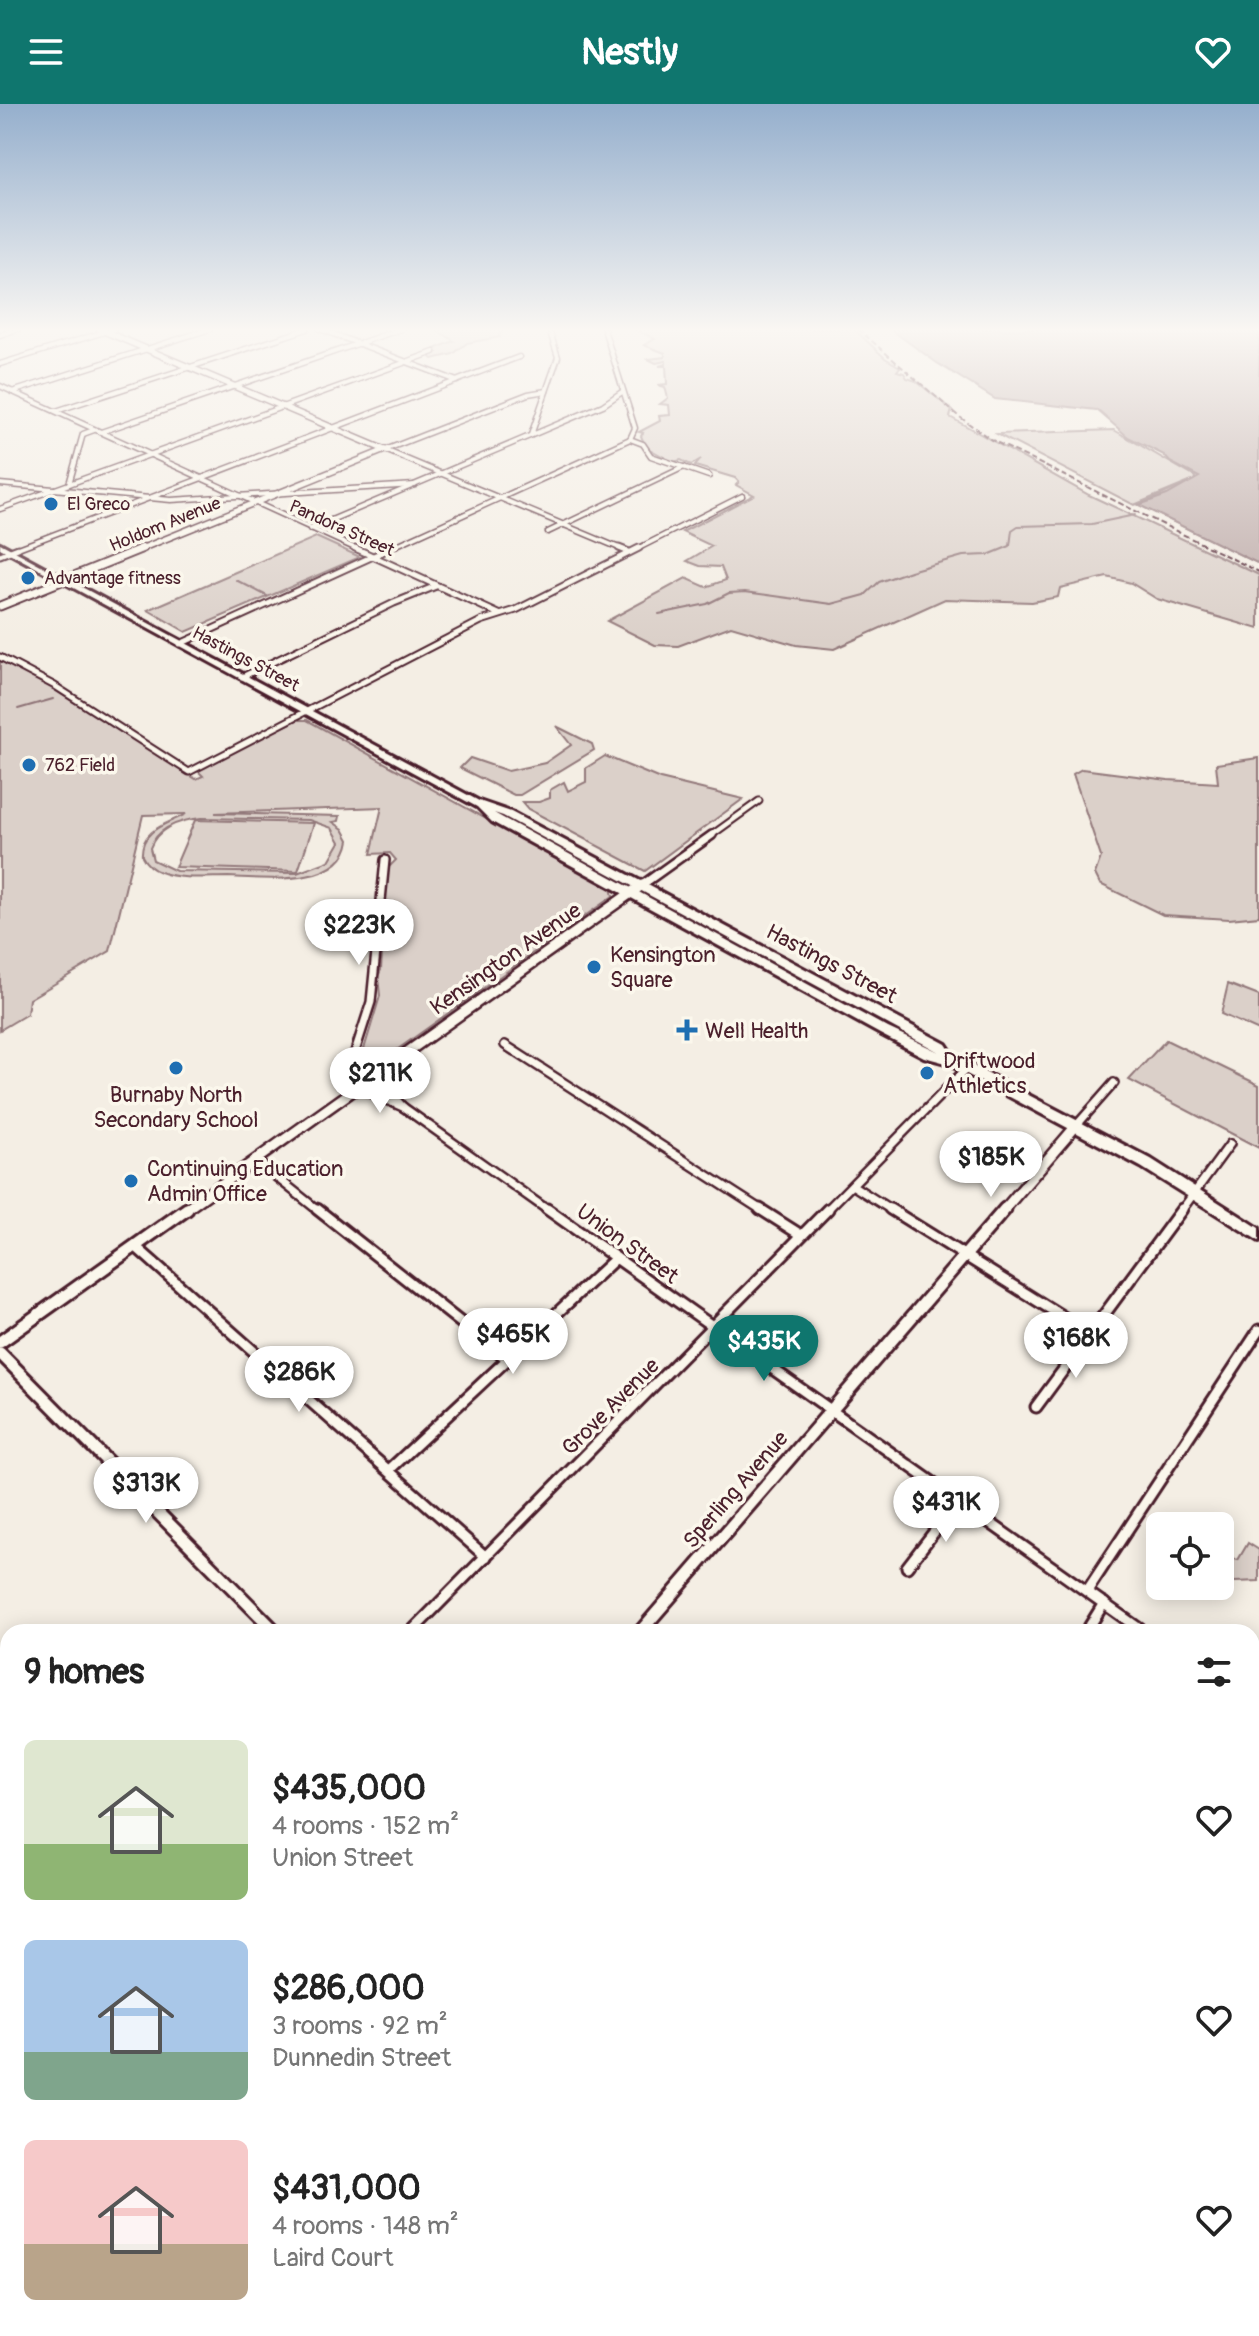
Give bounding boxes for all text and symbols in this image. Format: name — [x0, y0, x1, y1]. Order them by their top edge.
icon: menu — [24, 30, 68, 74]
text: Nestly — [581, 30, 678, 75]
icon: heart — [1191, 30, 1235, 74]
street label: Holdom Avenue — [106, 492, 224, 557]
place label: El Greco — [67, 493, 131, 516]
marker: El Greco — [42, 495, 60, 513]
street label: Pandora Street — [286, 495, 399, 562]
place label: Advantage fitness — [44, 567, 181, 590]
marker: Advantage fitness — [19, 569, 37, 587]
street label: Hastings Street — [188, 622, 304, 698]
place label: 762 Field — [45, 754, 115, 777]
marker: 762 Field — [20, 756, 38, 774]
street label: Kensington Avenue — [425, 896, 587, 1021]
pin: $223K — [303, 899, 415, 967]
text: $223K — [323, 909, 395, 941]
street label: Hastings Street — [761, 918, 902, 1010]
place label: Kensington Square — [610, 941, 716, 994]
marker: Kensington Square — [585, 958, 603, 976]
place label: Well Health — [705, 1017, 808, 1045]
marker: Well Health — [676, 1019, 698, 1041]
pin: $211K — [324, 1047, 436, 1115]
place label: Driftwood Athletics — [943, 1047, 1036, 1100]
text: $211K — [348, 1057, 412, 1089]
marker: Burnaby North Secondary School — [167, 1059, 185, 1077]
marker: Driftwood Athletics — [918, 1064, 936, 1082]
place label: Burnaby North Secondary School — [93, 1081, 259, 1134]
pin: $185K — [935, 1131, 1047, 1199]
text: $185K — [957, 1141, 1025, 1173]
place label: Continuing Education Admin Office — [147, 1155, 343, 1208]
marker: Continuing Education Admin Office — [122, 1172, 140, 1190]
street label: Union Street — [571, 1197, 684, 1290]
pin: $465K — [457, 1308, 569, 1376]
pin: $168K — [1020, 1312, 1132, 1380]
pin: $435K — [708, 1315, 820, 1383]
text: $465K — [476, 1318, 550, 1350]
text: $168K — [1042, 1322, 1110, 1354]
text: $435K — [727, 1325, 801, 1357]
pin: $286K — [243, 1346, 355, 1414]
street label: Grove Avenue — [556, 1352, 666, 1461]
text: $286K — [263, 1356, 335, 1388]
street label: Sperling Avenue — [677, 1425, 795, 1554]
pin: $313K — [90, 1457, 202, 1525]
text: $313K — [112, 1467, 180, 1499]
pin: $431K — [890, 1476, 1002, 1544]
text: $431K — [911, 1486, 981, 1518]
map controls — [1146, 1512, 1234, 1600]
button: locate — [1146, 1512, 1234, 1600]
icon: filters — [1192, 1650, 1236, 1694]
text: 9 homes — [24, 1651, 144, 1694]
text: $435,000 — [272, 1767, 426, 1810]
icon: home — [88, 1772, 184, 1868]
icon: heart — [1192, 1798, 1236, 1842]
text: 4 rooms · 152 m² — [272, 1810, 459, 1842]
text: Union Street — [272, 1842, 413, 1874]
text: $286,000 — [272, 1967, 425, 2010]
icon: home — [88, 1972, 184, 2068]
icon: heart — [1192, 1998, 1236, 2042]
text: 3 rooms · 92 m² — [272, 2010, 448, 2042]
text: Dunnedin Street — [272, 2042, 451, 2074]
text: $431,000 — [272, 2167, 421, 2210]
icon: home — [88, 2172, 184, 2268]
icon: heart — [1192, 2198, 1236, 2242]
text: 4 rooms · 148 m² — [272, 2210, 459, 2242]
text: Laird Court — [272, 2242, 393, 2274]

